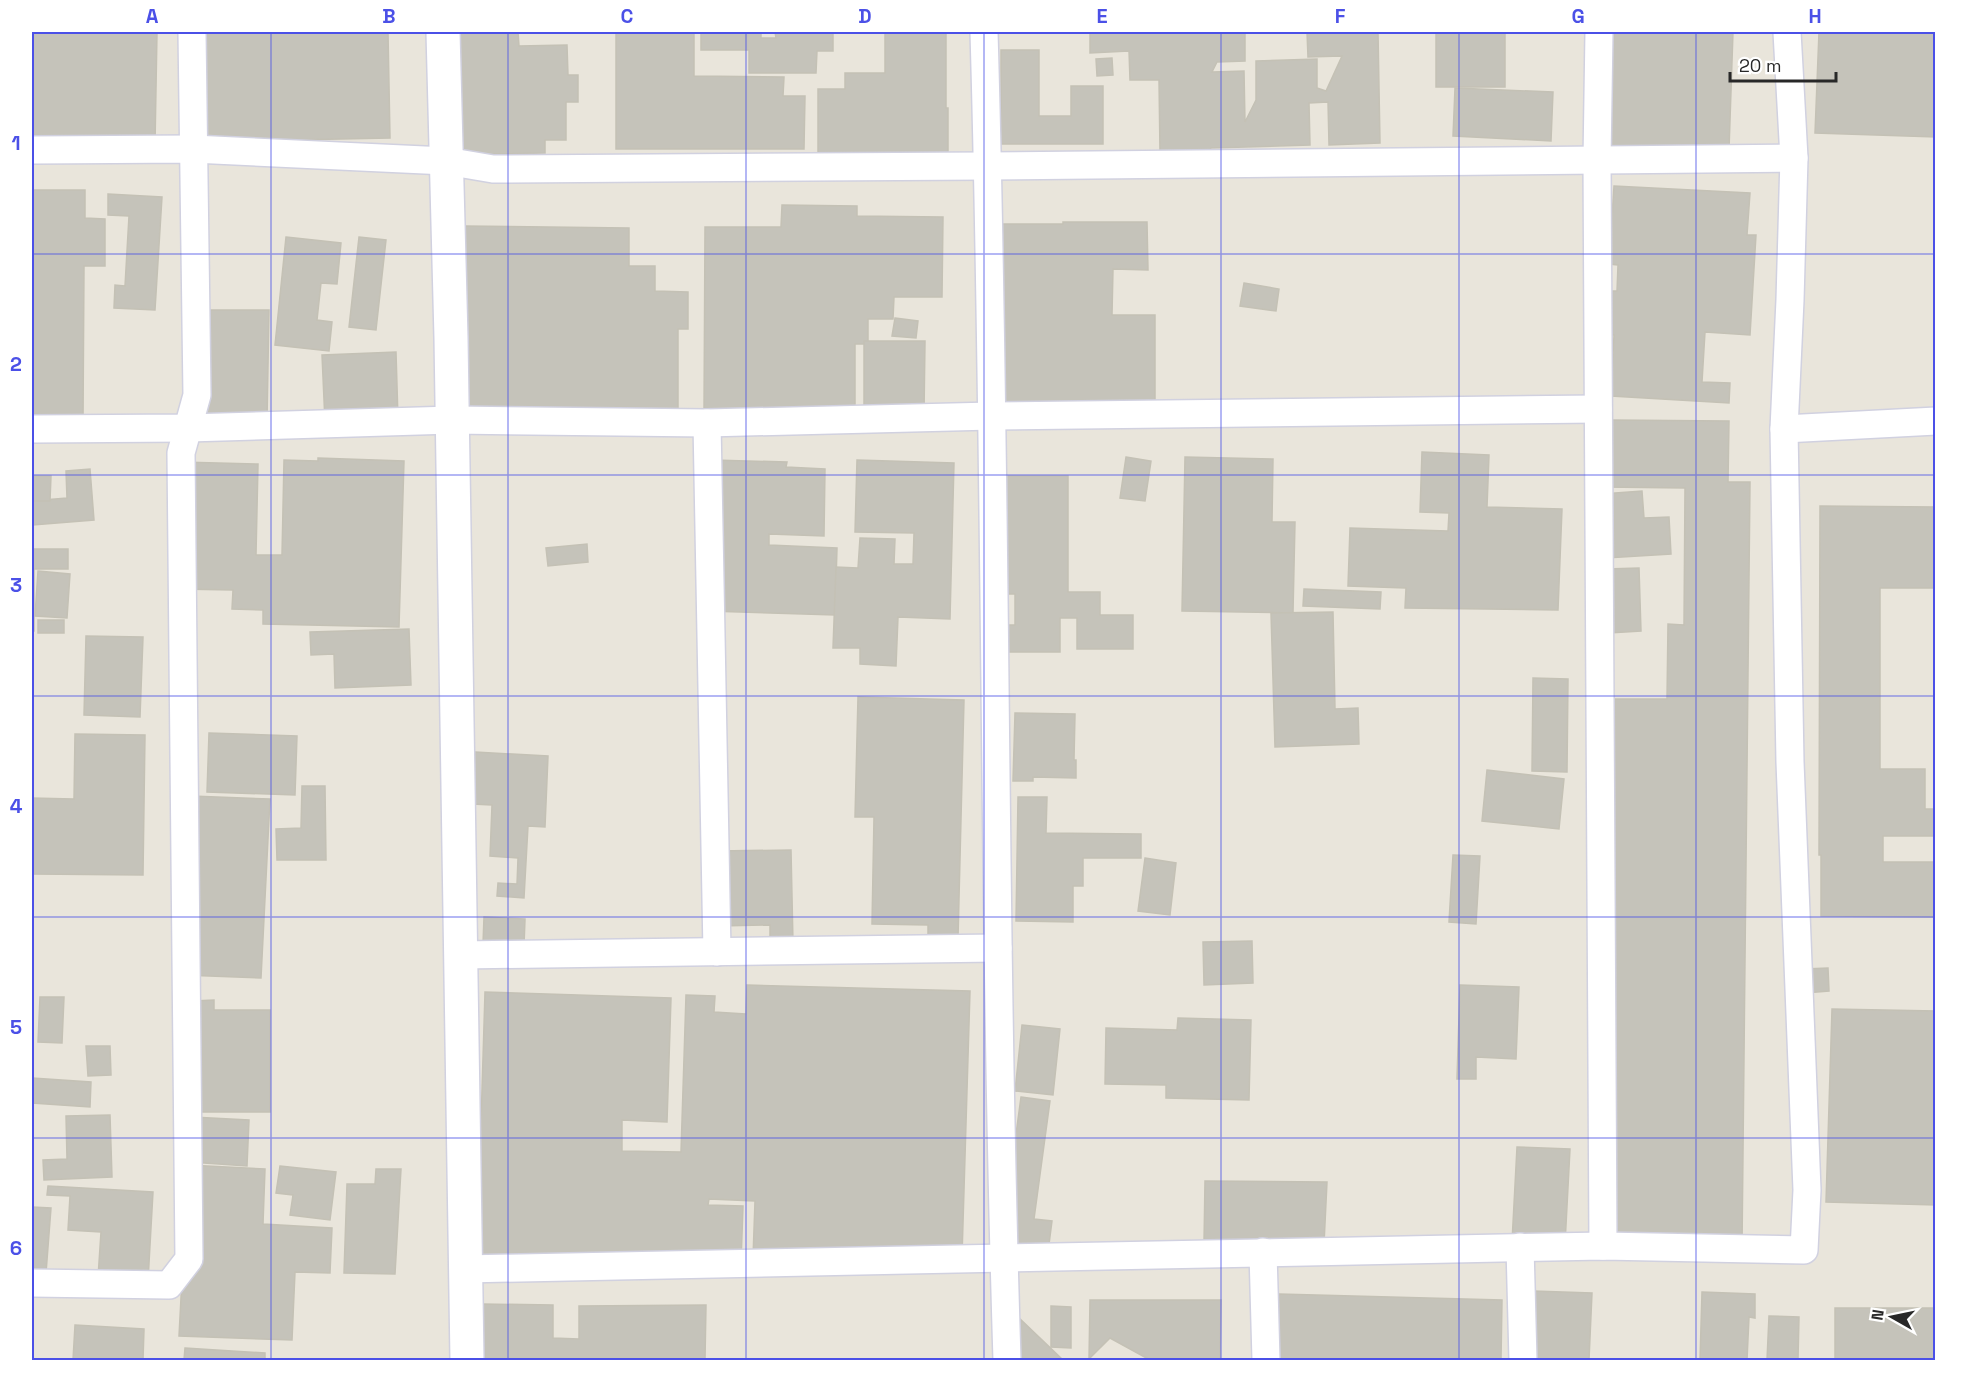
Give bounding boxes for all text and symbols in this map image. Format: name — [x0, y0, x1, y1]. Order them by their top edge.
text: A — [146, 3, 159, 29]
text: B — [382, 3, 396, 29]
text: C — [621, 3, 634, 29]
text: D — [858, 3, 872, 29]
text: E — [1096, 3, 1108, 29]
text: F — [1335, 3, 1346, 29]
text: G — [1571, 3, 1585, 29]
text: H — [1808, 3, 1822, 29]
scale bar — [1730, 45, 1836, 83]
text: 20 m — [1739, 54, 1782, 77]
text: 1 — [11, 130, 21, 156]
text: 2 — [10, 351, 22, 377]
text: 3 — [10, 572, 22, 598]
text: 4 — [10, 793, 23, 819]
text: 5 — [10, 1014, 22, 1040]
text: 6 — [10, 1235, 22, 1261]
north arrow — [1862, 1287, 1922, 1347]
text: N — [1866, 1308, 1889, 1322]

